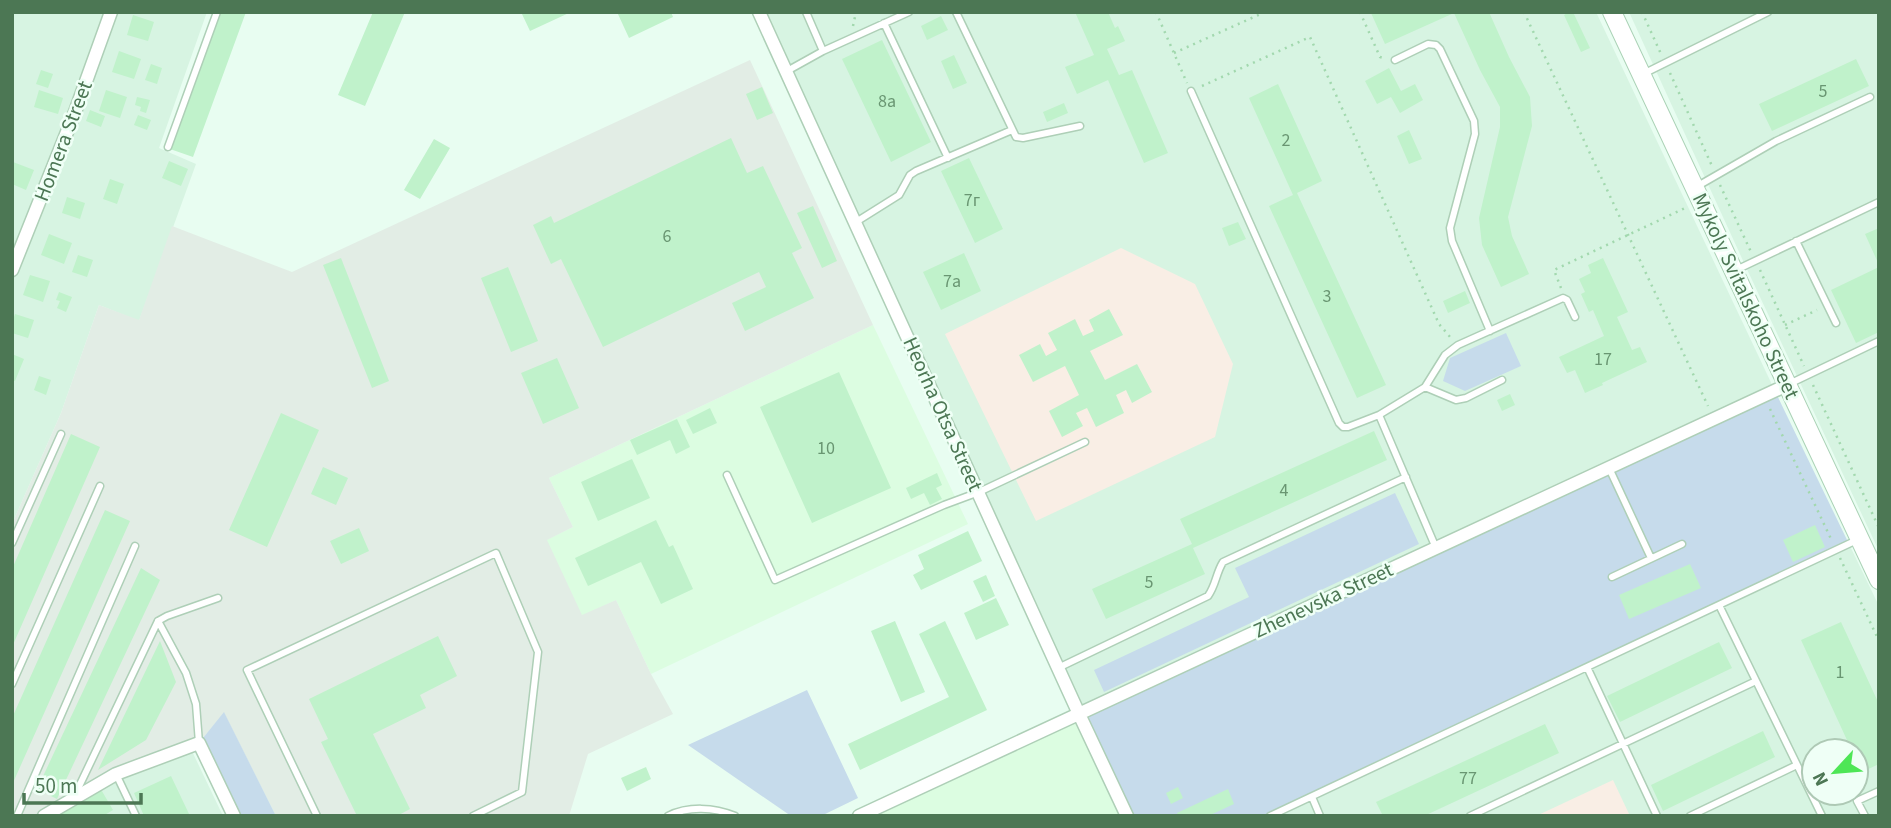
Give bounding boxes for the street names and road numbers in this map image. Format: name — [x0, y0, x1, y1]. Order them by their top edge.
street label: Homera Street — [26, 76, 100, 206]
street label: Mykoly Svitalskoho Street — [1685, 188, 1807, 404]
street label: Heorha Otsa Street — [896, 332, 990, 496]
street label: Zhenevska Street — [1248, 554, 1398, 646]

